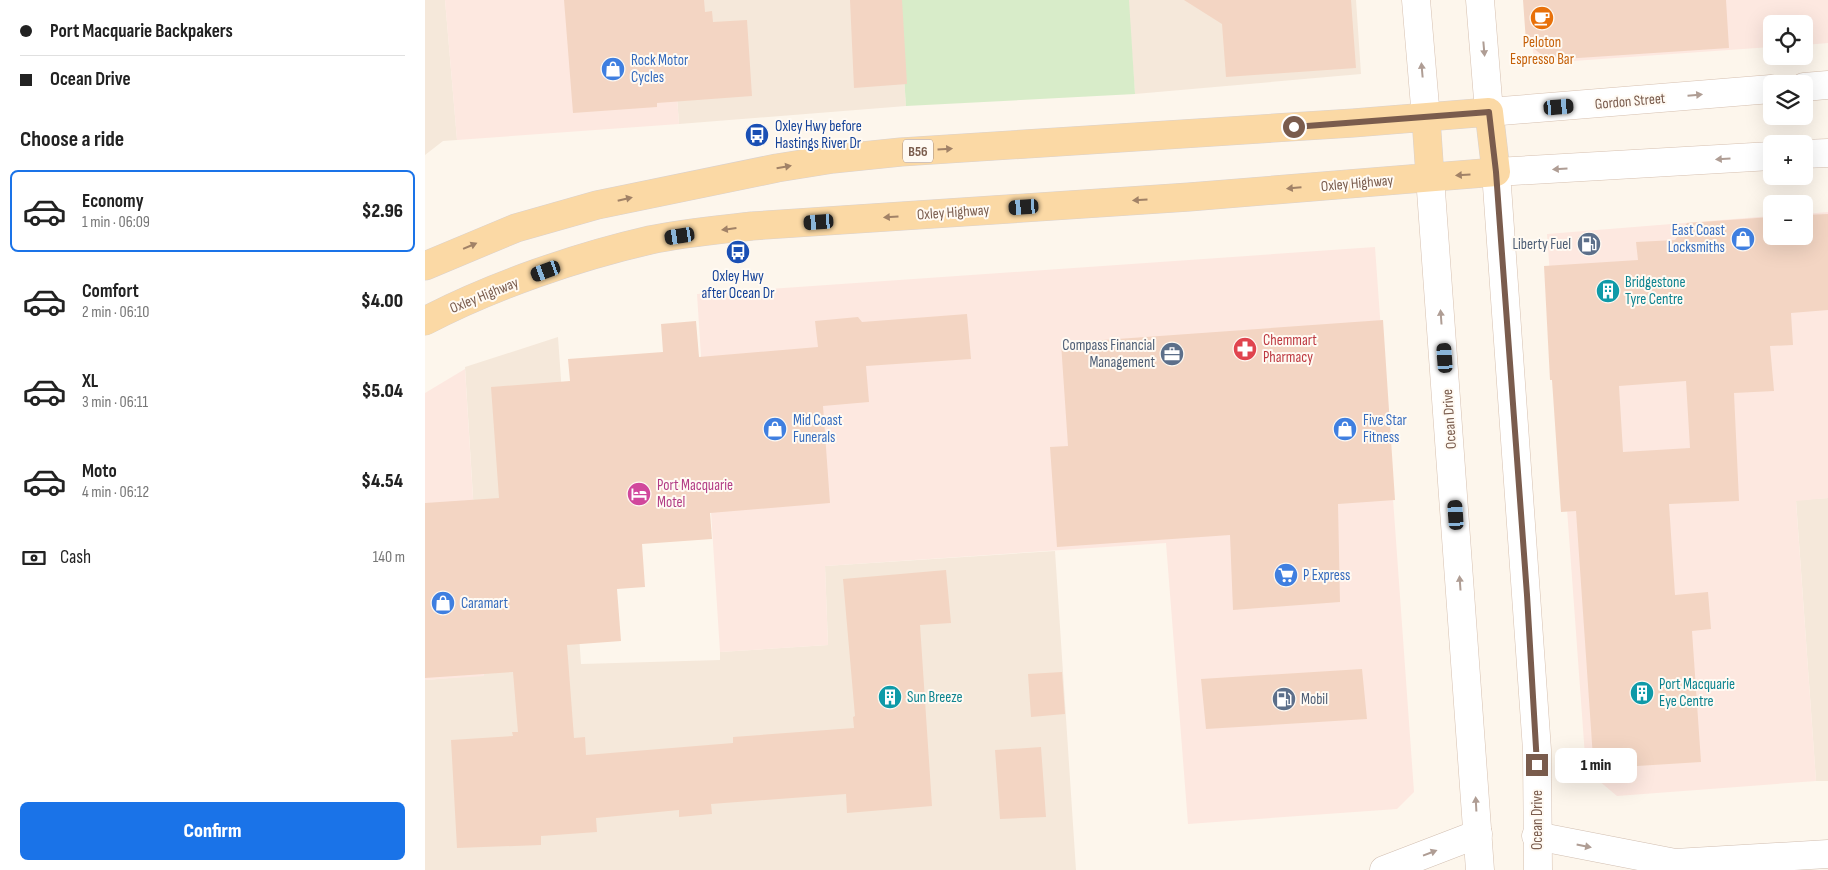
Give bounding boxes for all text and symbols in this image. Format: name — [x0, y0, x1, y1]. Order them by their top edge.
cafe icon: Peloton Espresso Bar — [1529, 5, 1555, 31]
map controls — [1763, 15, 1813, 245]
button: locate — [1763, 15, 1813, 65]
text: Port Macquarie Backpakers — [50, 20, 233, 43]
place label: Peloton Espresso Bar — [1510, 33, 1575, 69]
one-way arrow — [1480, 41, 1488, 57]
place label: Rock Motor Cycles — [631, 51, 689, 87]
shop icon: Rock Motor Cycles — [600, 56, 626, 82]
one-way arrow — [1418, 62, 1426, 78]
text: Ocean Drive — [50, 68, 131, 91]
button: layers — [1763, 75, 1813, 125]
street label: Gordon Street — [1594, 89, 1667, 114]
one-way arrow — [1687, 91, 1703, 99]
car — [1543, 98, 1574, 116]
route start — [1283, 116, 1305, 138]
place label: Oxley Hwy before Hastings River Dr — [775, 117, 862, 153]
bus stop icon: Oxley Hwy before Hastings River Dr — [744, 122, 770, 148]
text: Choose a ride — [20, 126, 124, 153]
button: + — [1763, 135, 1813, 185]
road number: B56 — [903, 140, 933, 162]
one-way arrow — [938, 145, 954, 153]
one-way arrow — [1714, 156, 1730, 164]
one-way arrow — [776, 163, 792, 171]
one-way arrow — [1552, 166, 1568, 174]
street label: Oxley Highway — [1320, 171, 1394, 196]
one-way arrow — [1455, 171, 1471, 179]
one-way arrow — [1286, 185, 1302, 193]
icon: car — [22, 189, 67, 234]
text: Economy — [82, 190, 144, 213]
one-way arrow — [617, 194, 633, 202]
button: − — [1763, 195, 1813, 245]
one-way arrow — [1132, 197, 1148, 205]
car — [1008, 198, 1039, 216]
text: $2.96 — [362, 200, 403, 223]
street label: Oxley Highway — [916, 200, 990, 225]
text: 1 min · 06:09 — [82, 213, 150, 232]
car — [803, 213, 834, 231]
one-way arrow — [883, 213, 899, 221]
place label: East Coast Locksmiths — [1668, 221, 1725, 257]
one-way arrow — [720, 225, 736, 233]
car — [664, 226, 695, 246]
shop icon: East Coast Locksmiths — [1730, 226, 1756, 252]
fuel station icon: Liberty Fuel — [1576, 231, 1602, 257]
place label: Liberty Fuel — [1512, 235, 1571, 254]
bus stop icon: Oxley Hwy after Ocean Dr — [725, 239, 751, 265]
one-way arrow — [463, 242, 477, 250]
car — [529, 259, 562, 283]
place label: Oxley Hwy after Ocean Dr — [702, 267, 775, 303]
street label: Oxley Highway — [447, 273, 522, 318]
place label: Bridgestone Tyre Centre — [1625, 273, 1686, 309]
building icon: Bridgestone Tyre Centre — [1595, 278, 1621, 304]
icon: car — [22, 279, 67, 324]
text: Comfort — [82, 280, 139, 303]
text: $4.00 — [361, 290, 403, 313]
text: 2 min · 06:10 — [82, 303, 149, 322]
one-way arrow — [1437, 308, 1445, 324]
place label: Chemmart Pharmacy — [1263, 331, 1317, 367]
place label: Compass Financial Management — [1062, 336, 1155, 372]
pharmacy icon: Chemmart Pharmacy — [1232, 336, 1258, 362]
office icon: Compass Financial Management — [1159, 341, 1185, 367]
car — [1436, 343, 1453, 373]
icon: car — [22, 369, 67, 414]
text: XL — [82, 370, 98, 393]
text: $5.04 — [362, 380, 403, 403]
street label: Ocean Drive — [1438, 388, 1461, 450]
text: 3 min · 06:11 — [82, 393, 148, 412]
place label: Mid Coast Funerals — [793, 411, 843, 447]
place label: Five Star Fitness — [1363, 411, 1407, 447]
shop icon: Mid Coast Funerals — [762, 416, 788, 442]
shop icon: Five Star Fitness — [1332, 416, 1358, 442]
icon: car — [22, 459, 67, 504]
text: Moto — [82, 460, 117, 483]
text: $4.54 — [361, 470, 403, 493]
place label: Port Macquarie Motel — [657, 476, 733, 512]
hotel icon: Port Macquarie Motel — [626, 481, 652, 507]
text: 4 min · 06:12 — [82, 483, 149, 502]
car — [1447, 500, 1464, 530]
icon: cash — [20, 544, 48, 572]
text: Cash — [60, 546, 91, 569]
text: 140 m — [373, 548, 405, 567]
supermarket icon: P Express — [1273, 562, 1299, 588]
place label: P Express — [1303, 566, 1350, 585]
one-way arrow — [1456, 575, 1464, 591]
shop icon: Caramart — [430, 590, 456, 616]
place label: Caramart — [461, 594, 509, 613]
place label: Port Macquarie Eye Centre — [1659, 675, 1735, 711]
building icon: Port Macquarie Eye Centre — [1629, 680, 1655, 706]
building icon: Sun Breeze — [877, 684, 903, 710]
fuel station icon: Mobil — [1271, 686, 1297, 712]
place label: Sun Breeze — [907, 688, 963, 707]
place label: Mobil — [1301, 690, 1328, 709]
callout: 1 min — [1555, 748, 1637, 782]
route end — [1526, 754, 1548, 776]
text: 1 min — [1581, 756, 1611, 775]
street label: Ocean Drive — [1528, 790, 1547, 850]
one-way arrow — [1472, 796, 1480, 812]
button: Confirm — [20, 802, 405, 860]
one-way arrow — [1577, 842, 1593, 850]
one-way arrow — [1422, 849, 1437, 856]

